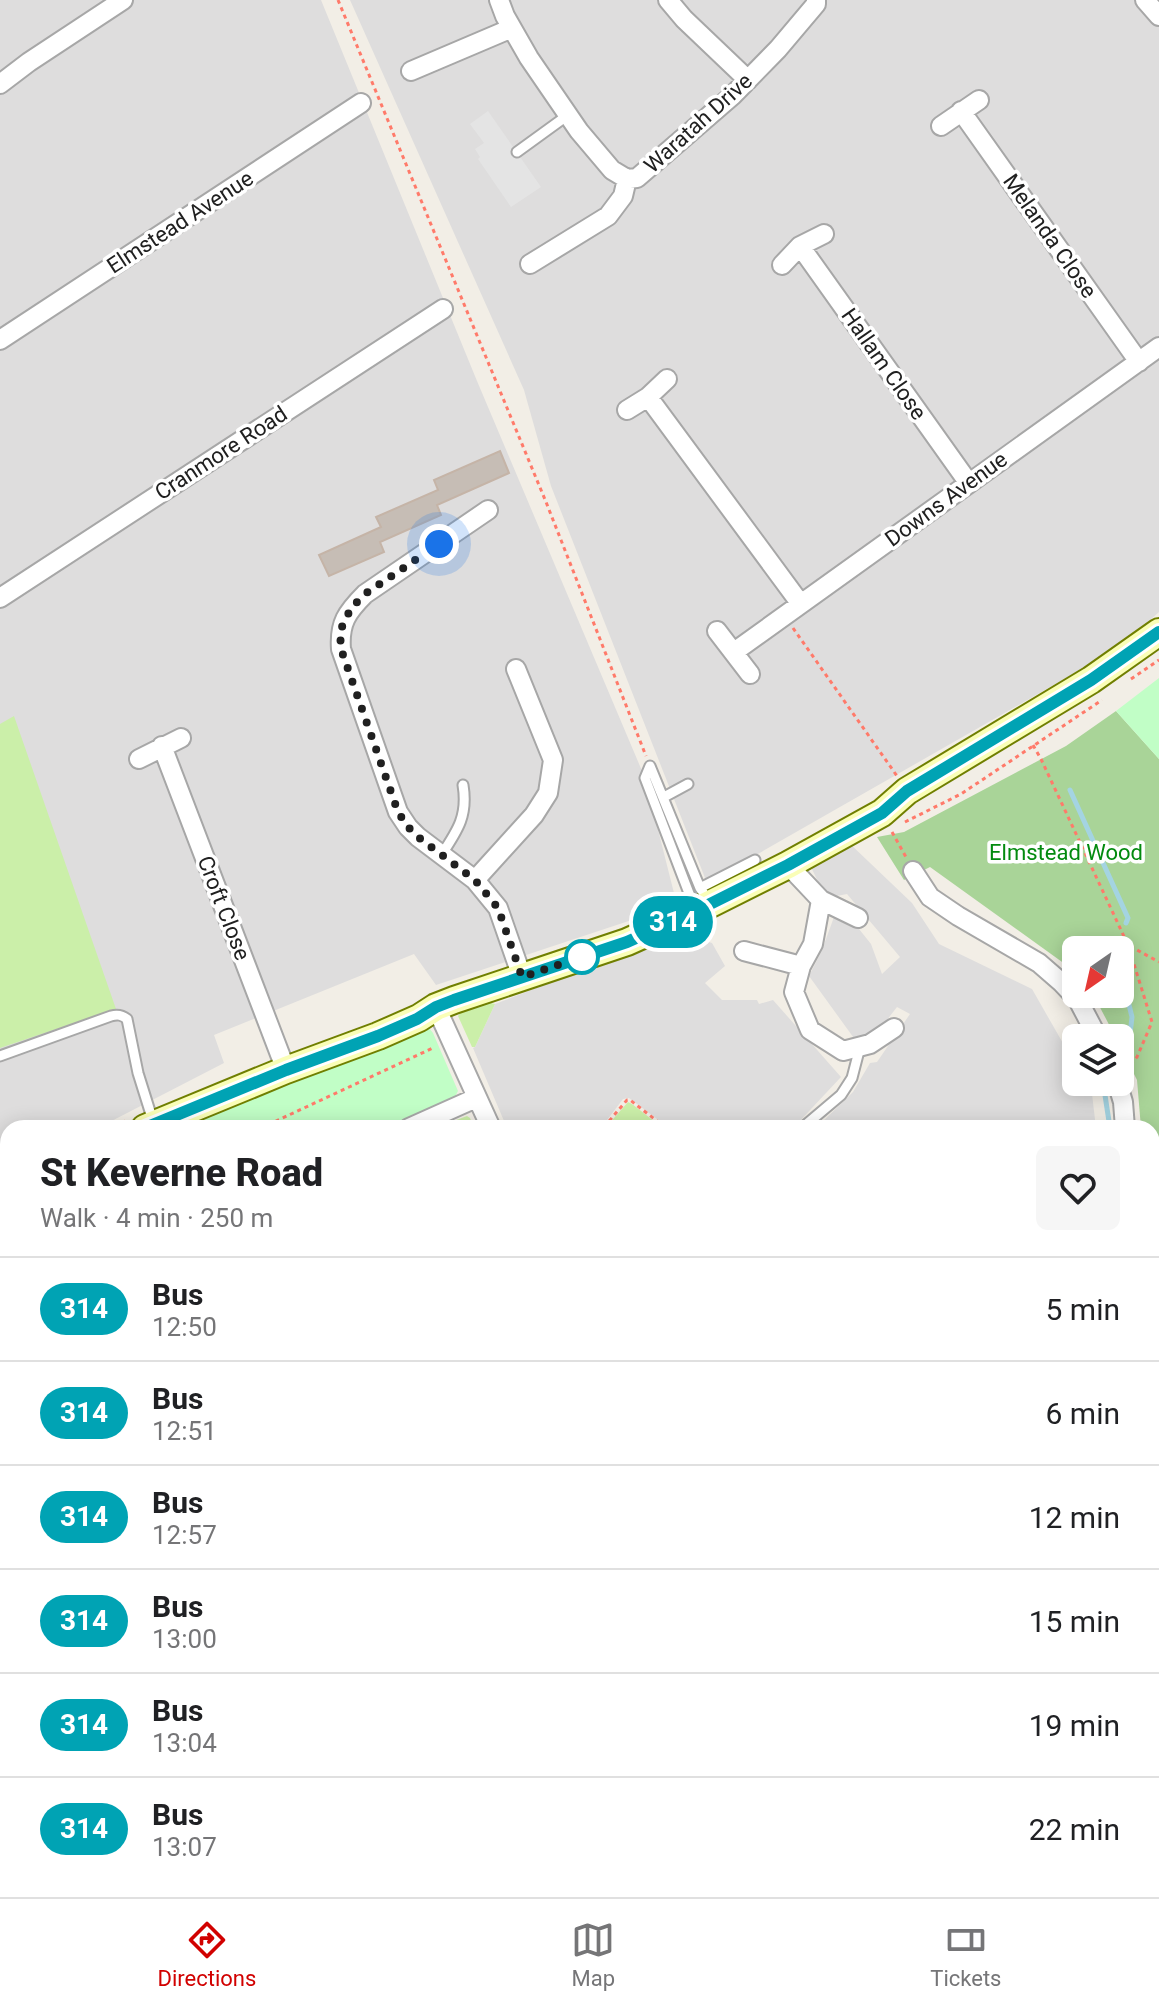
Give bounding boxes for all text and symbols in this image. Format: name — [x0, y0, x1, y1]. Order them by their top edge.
street label: Waratah Drive — [639, 68, 757, 178]
street label: Elmstead Avenue — [102, 165, 258, 279]
street label: Melanda Close — [998, 169, 1102, 303]
street label: Hallam Close — [836, 303, 932, 425]
street label: Cranmore Road — [150, 401, 292, 505]
street label: Downs Avenue — [880, 446, 1012, 552]
your location — [419, 524, 459, 564]
park label: Elmstead Wood — [989, 840, 1143, 865]
street label: Croft Close — [193, 852, 255, 964]
line badge: 314 — [627, 896, 719, 948]
text: 314 — [649, 905, 697, 938]
north arrow — [1062, 936, 1134, 1008]
map controls — [1062, 936, 1134, 1096]
unlabelled marker — [565, 940, 599, 974]
button: layers — [1062, 1024, 1134, 1096]
button: heart — [1036, 1146, 1120, 1230]
text: St Keverne Road — [40, 1151, 323, 1195]
text: Walk · 4 min · 250 m — [40, 1203, 273, 1233]
text: Bus — [152, 1277, 203, 1312]
text: 314 — [60, 1292, 108, 1325]
text: 5 min — [1046, 1292, 1120, 1327]
text: 12:50 — [152, 1312, 217, 1342]
text: Bus — [152, 1381, 203, 1416]
text: 314 — [60, 1396, 108, 1429]
text: 6 min — [1046, 1396, 1120, 1431]
text: 12:51 — [152, 1416, 217, 1446]
text: Bus — [152, 1485, 203, 1520]
text: 314 — [60, 1500, 108, 1533]
text: 12 min — [1029, 1500, 1120, 1535]
text: 12:57 — [152, 1520, 217, 1550]
text: Bus — [152, 1589, 203, 1624]
text: 314 — [60, 1604, 108, 1637]
text: 15 min — [1029, 1604, 1120, 1639]
text: 13:00 — [152, 1624, 217, 1654]
text: Bus — [152, 1693, 203, 1728]
text: 314 — [60, 1708, 108, 1741]
text: 19 min — [1029, 1708, 1120, 1743]
text: 13:04 — [152, 1728, 217, 1758]
text: Bus — [152, 1797, 203, 1832]
text: 314 — [60, 1812, 108, 1845]
text: 22 min — [1029, 1812, 1120, 1847]
text: 13:07 — [152, 1832, 217, 1862]
tab: Directions — [158, 1918, 256, 1991]
tab: Map — [571, 1918, 615, 1991]
tab: Tickets — [930, 1918, 1001, 1991]

